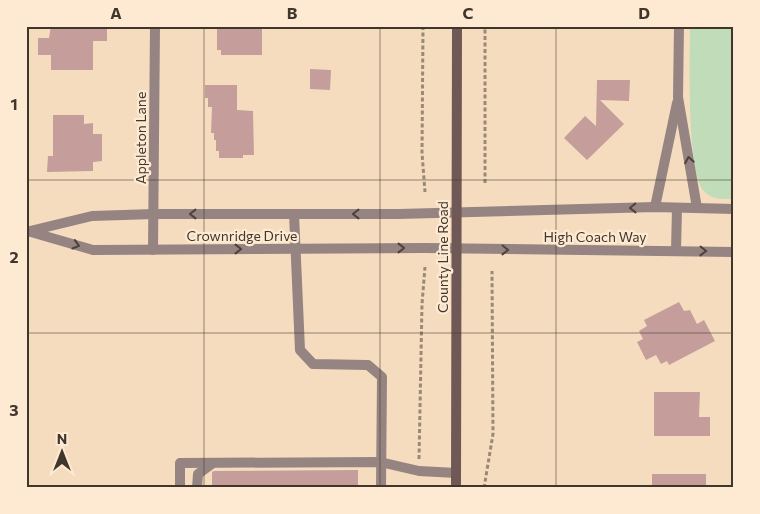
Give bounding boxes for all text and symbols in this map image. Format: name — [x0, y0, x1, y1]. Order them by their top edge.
text: A — [110, 3, 122, 22]
text: B — [287, 3, 298, 22]
text: C — [463, 3, 474, 22]
text: D — [638, 3, 650, 22]
street label: Appleton Lane — [132, 92, 149, 184]
text: 1 — [10, 94, 18, 113]
one-way arrow — [684, 156, 694, 165]
street label: County Line Road — [434, 201, 451, 313]
one-way arrow — [628, 203, 636, 213]
one-way arrow — [189, 209, 197, 219]
one-way arrow — [352, 209, 360, 219]
street label: Crownridge Drive — [187, 227, 297, 244]
street label: High Coach Way — [543, 228, 647, 245]
one-way arrow — [72, 240, 80, 250]
one-way arrow — [397, 243, 405, 253]
one-way arrow — [234, 244, 242, 254]
one-way arrow — [502, 245, 510, 255]
one-way arrow — [700, 246, 707, 256]
text: 2 — [9, 247, 19, 266]
text: 3 — [9, 400, 19, 419]
north arrow — [38, 426, 88, 476]
text: N — [57, 430, 67, 447]

